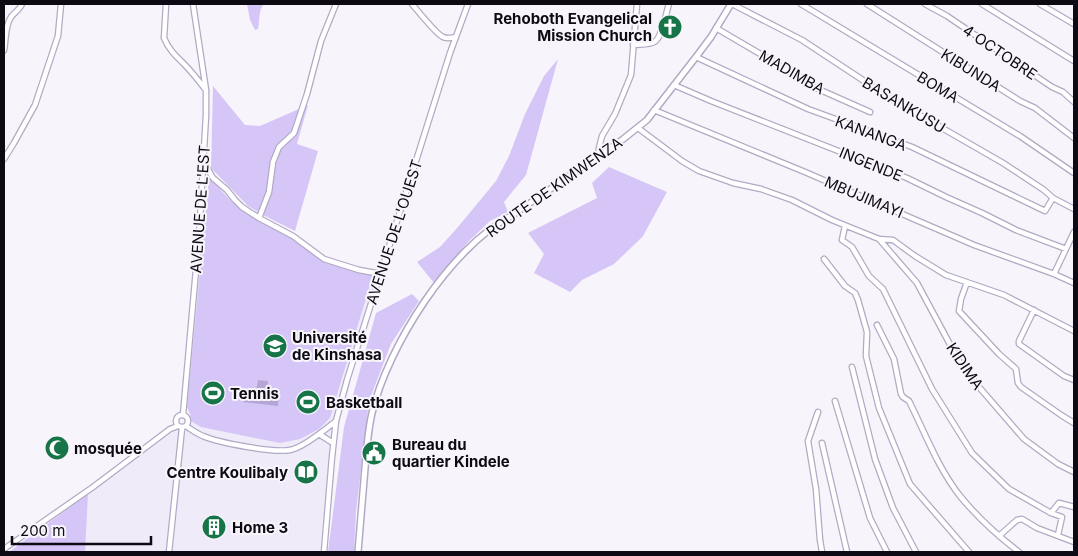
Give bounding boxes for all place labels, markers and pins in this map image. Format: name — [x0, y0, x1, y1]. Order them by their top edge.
place label: Rehoboth Evangelical Mission Church — [493, 9, 652, 45]
church icon: Rehoboth Evangelical Mission Church — [657, 14, 683, 40]
place label: Université de Kinshasa — [292, 328, 382, 364]
school or university icon: Université de Kinshasa — [262, 333, 288, 359]
sports icon: Tennis — [200, 380, 226, 406]
place label: Tennis — [230, 384, 279, 403]
sports icon: Basketball — [295, 389, 321, 415]
place label: Basketball — [326, 393, 402, 412]
mosque icon: mosquée — [44, 435, 70, 461]
place label: Bureau du quartier Kindele — [392, 435, 510, 471]
place label: mosquée — [74, 439, 142, 458]
public building icon: Bureau du quartier Kindele — [361, 440, 387, 466]
library icon: Centre Koulibaly — [293, 459, 319, 485]
place label: Centre Koulibaly — [166, 463, 288, 482]
building icon: Home 3 — [201, 514, 227, 540]
place label: Home 3 — [232, 518, 288, 537]

